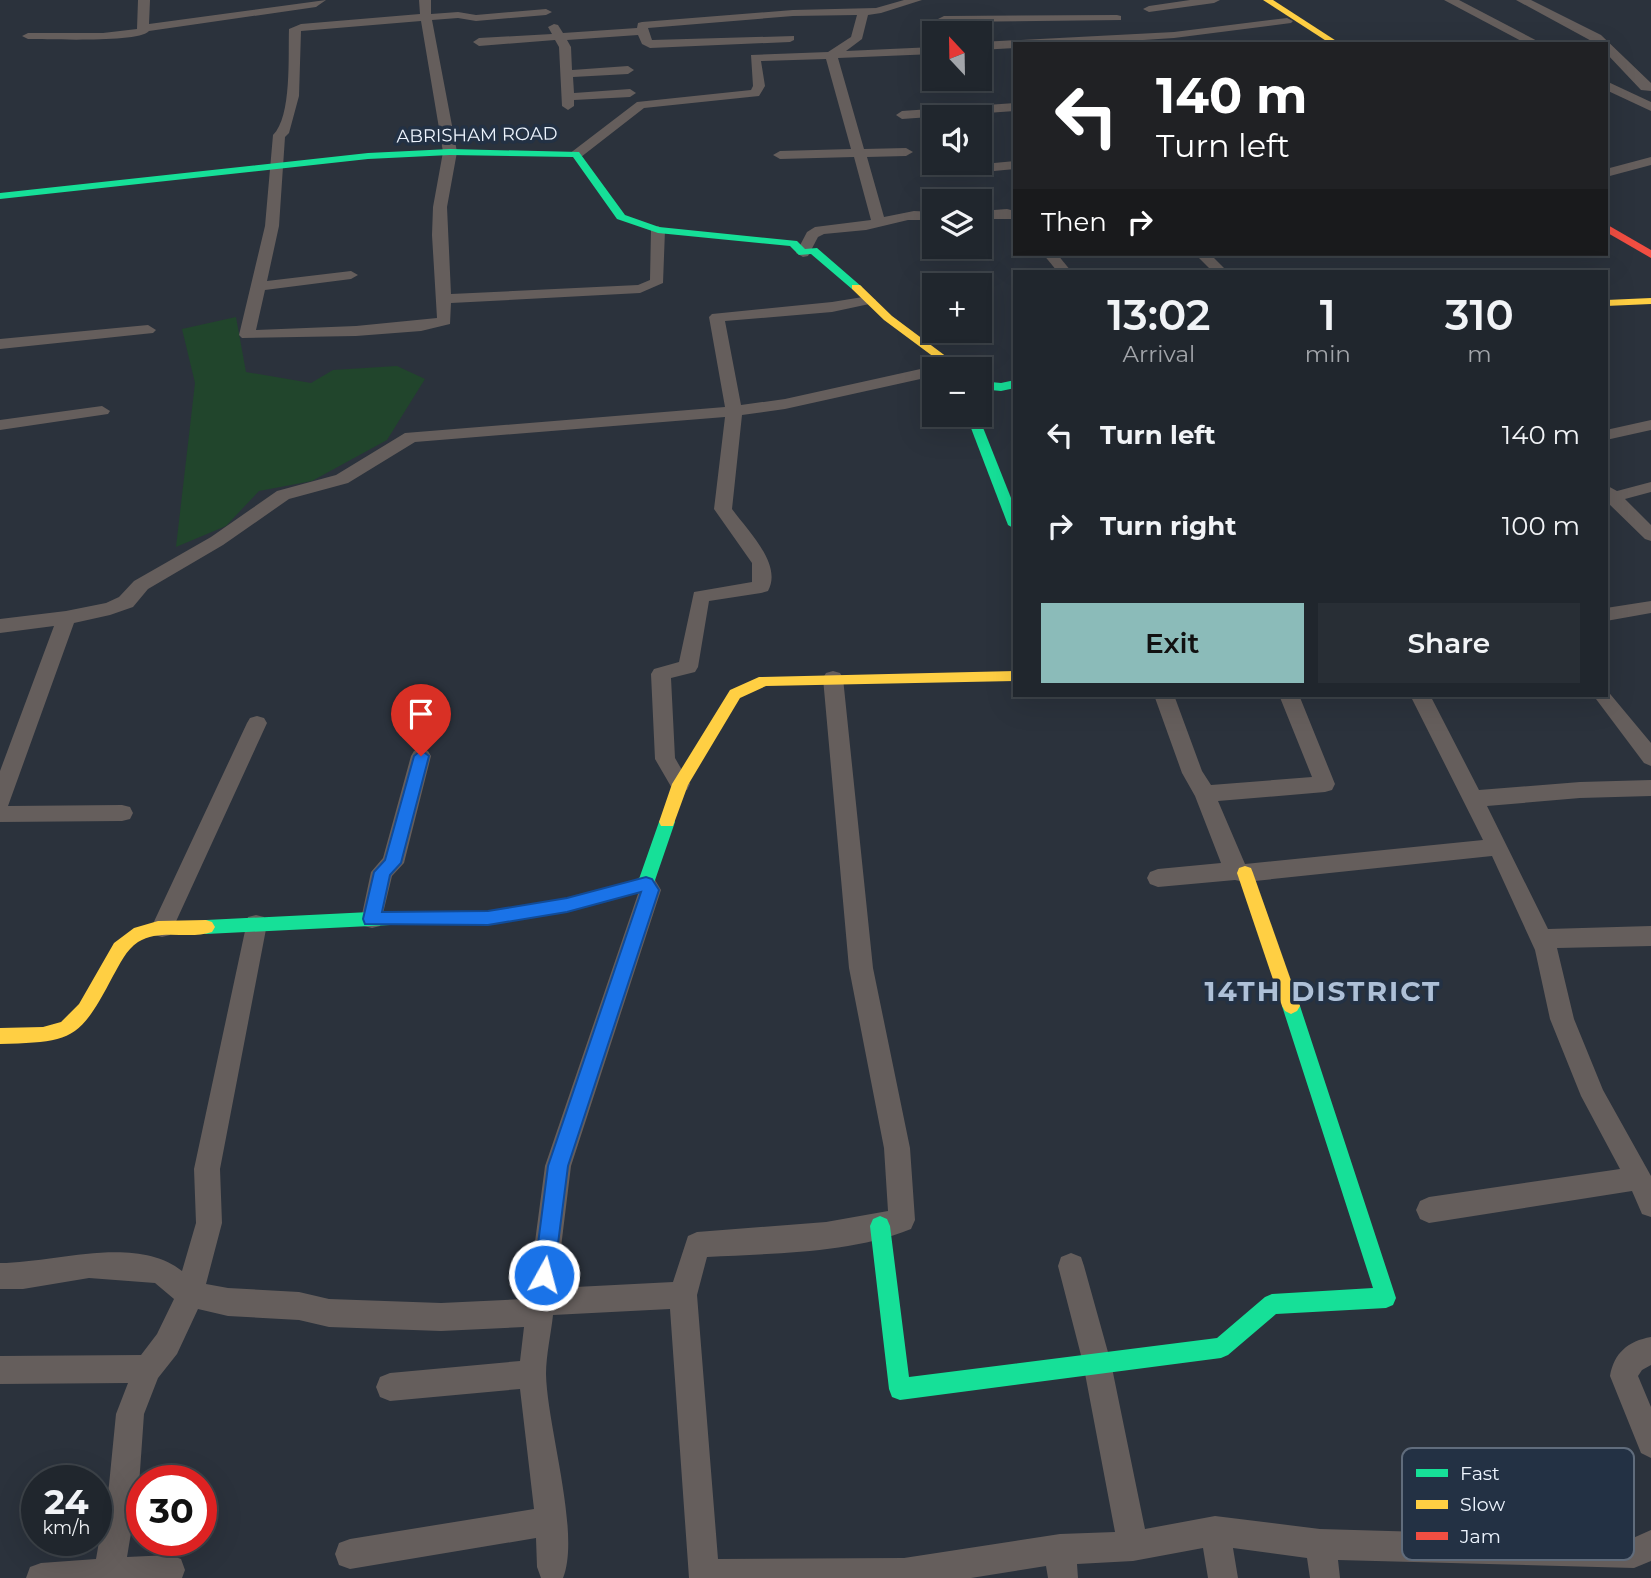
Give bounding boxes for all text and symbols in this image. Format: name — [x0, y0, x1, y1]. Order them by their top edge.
north arrow — [922, 21, 992, 91]
map controls — [922, 21, 992, 427]
text: 140 m — [1156, 66, 1308, 125]
icon: left — [1041, 70, 1132, 161]
button: sound — [922, 105, 992, 175]
street label: ABRISHAM ROAD — [396, 123, 558, 147]
text: Turn left — [1156, 126, 1290, 165]
button: layers — [922, 189, 992, 259]
icon: right — [1121, 203, 1159, 241]
text: Then — [1041, 206, 1107, 238]
button: + — [922, 273, 992, 343]
text: 13:02 — [1107, 289, 1211, 341]
text: 1 — [1320, 289, 1336, 341]
text: 310 — [1445, 289, 1514, 341]
text: Arrival — [1123, 340, 1195, 368]
text: min — [1305, 340, 1351, 368]
text: m — [1467, 340, 1492, 368]
button: − — [922, 357, 992, 427]
icon: left — [1041, 416, 1079, 454]
text: Turn left — [1100, 419, 1216, 451]
text: 140 m — [1502, 419, 1580, 451]
icon: right — [1041, 507, 1079, 545]
text: Turn right — [1100, 510, 1236, 542]
text: 100 m — [1502, 510, 1580, 542]
button: Exit — [1041, 603, 1304, 683]
button: Share — [1318, 603, 1580, 683]
pin — [391, 684, 451, 756]
icon: arrive — [402, 695, 440, 733]
district label: 14TH DISTRICT — [1205, 974, 1441, 1008]
position arrow — [507, 1238, 581, 1312]
legend — [1402, 1448, 1634, 1560]
text: Fast — [1460, 1462, 1500, 1485]
speed limit sign: 30 — [126, 1465, 217, 1556]
text: 24 — [44, 1480, 89, 1523]
text: Slow — [1460, 1493, 1505, 1516]
text: km/h — [42, 1517, 91, 1539]
text: Jam — [1459, 1525, 1501, 1548]

